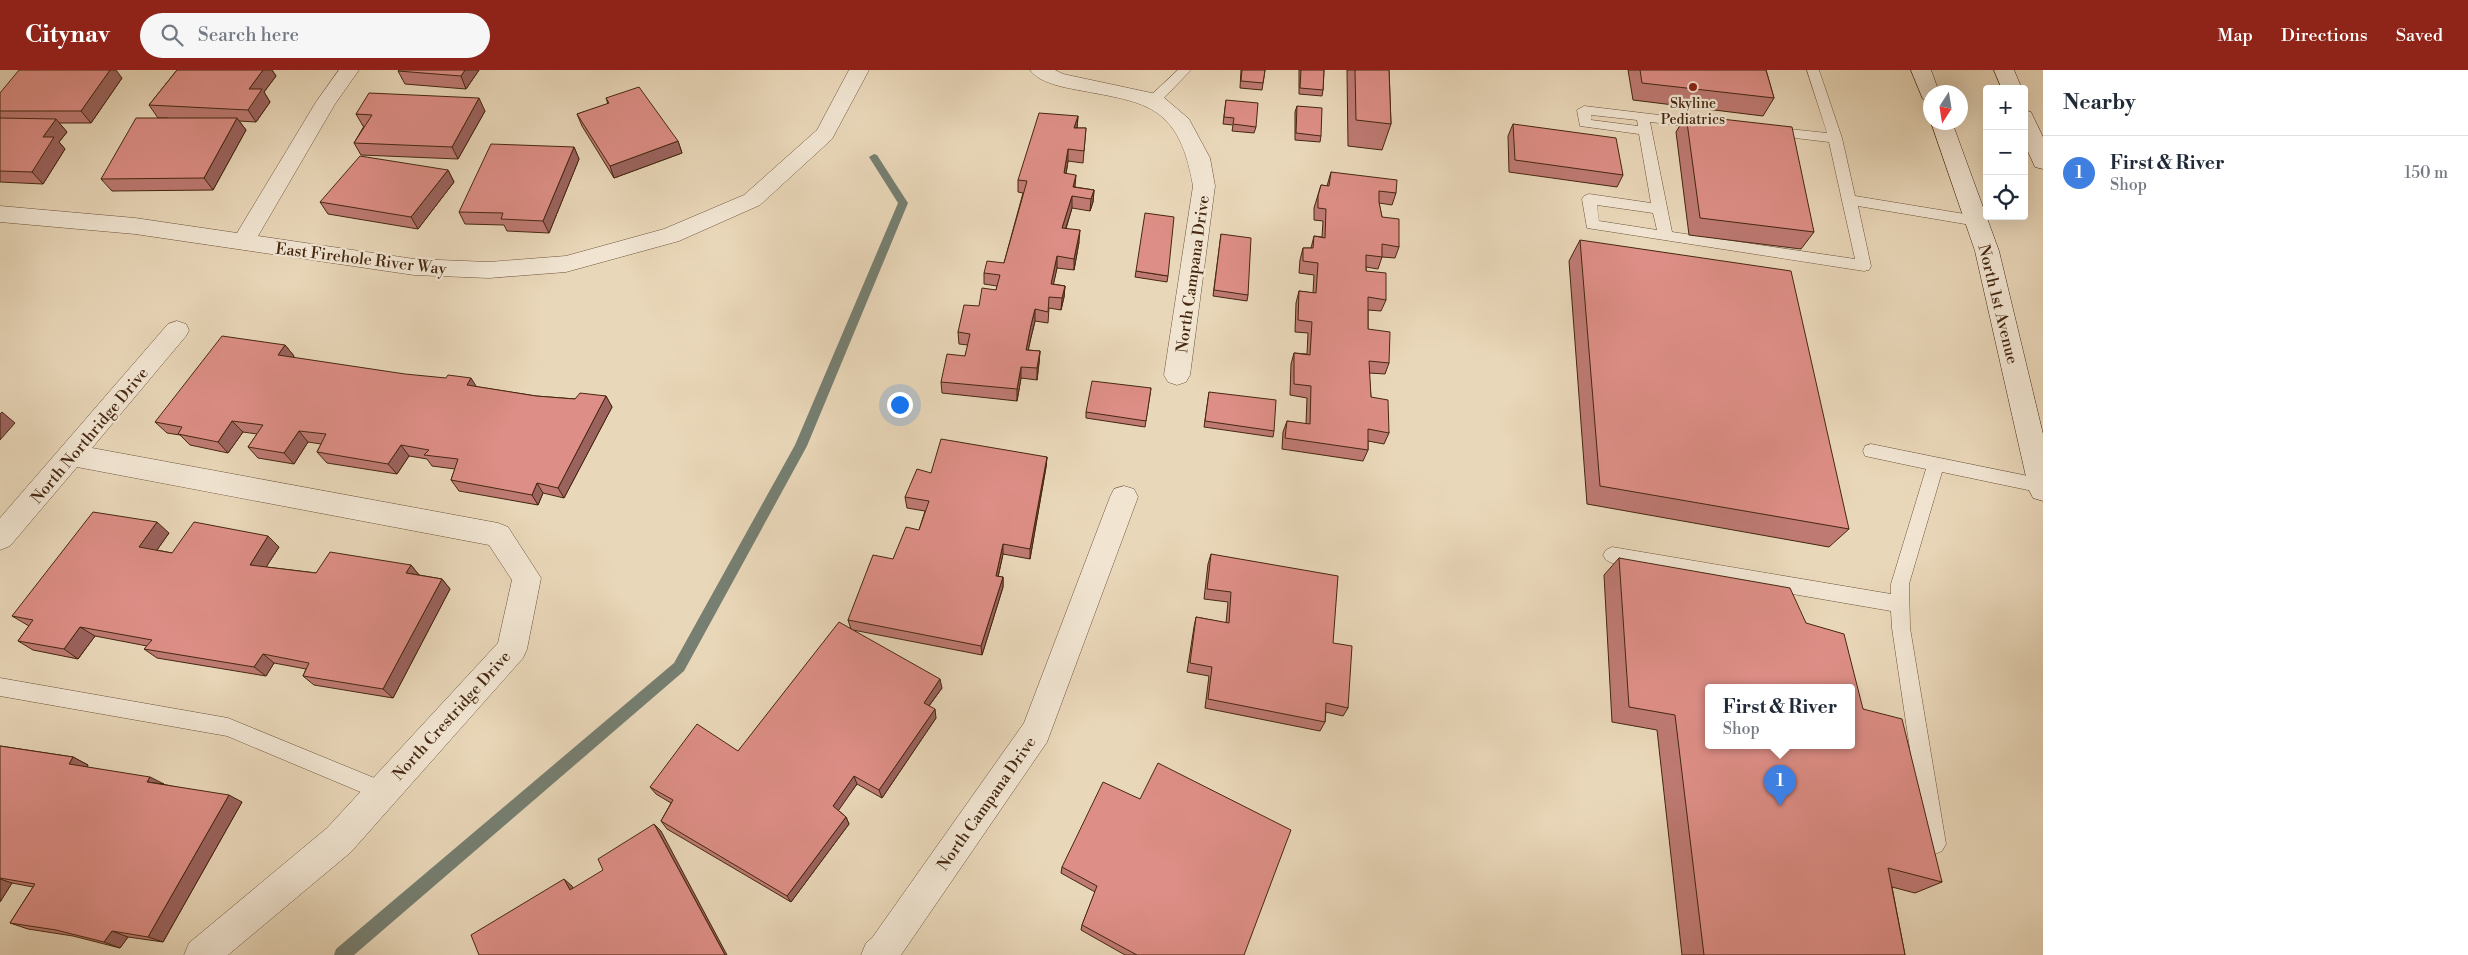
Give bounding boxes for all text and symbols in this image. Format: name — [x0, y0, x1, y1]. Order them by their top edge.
search box — [140, 13, 490, 58]
text: Citynav — [25, 20, 110, 50]
icon: search — [158, 21, 186, 49]
text: Search here — [198, 23, 299, 47]
text: Map — [2217, 24, 2253, 47]
text: Directions — [2281, 24, 2368, 47]
text: Saved — [2396, 24, 2443, 47]
marker: Skyline Pediatrics — [1687, 81, 1699, 93]
north arrow — [1923, 85, 1968, 130]
map controls — [1983, 85, 2028, 220]
button: + — [1983, 85, 2028, 130]
text: Nearby — [2063, 90, 2136, 116]
place label: Skyline Pediatrics — [1661, 95, 1725, 129]
button: − — [1983, 130, 2028, 175]
text: First & River — [2110, 151, 2225, 175]
text: 1 — [2075, 163, 2083, 183]
text: 150 m — [2404, 163, 2448, 183]
button: locate — [1983, 175, 2028, 220]
text: Shop — [2110, 175, 2147, 195]
street label: North Campana Drive — [1172, 194, 1214, 354]
street label: East Firehole River Way — [274, 239, 448, 279]
street label: North 1st Avenue — [1974, 242, 2023, 366]
street label: North Northridge Drive — [27, 363, 153, 508]
your location — [887, 392, 913, 418]
street label: North Crestridge Drive — [388, 647, 515, 784]
popup — [1705, 684, 1855, 749]
text: First & River — [1723, 695, 1837, 719]
text: Shop — [1723, 719, 1760, 739]
street label: North Campana Drive — [933, 733, 1041, 874]
pin: 1 — [1764, 765, 1796, 806]

